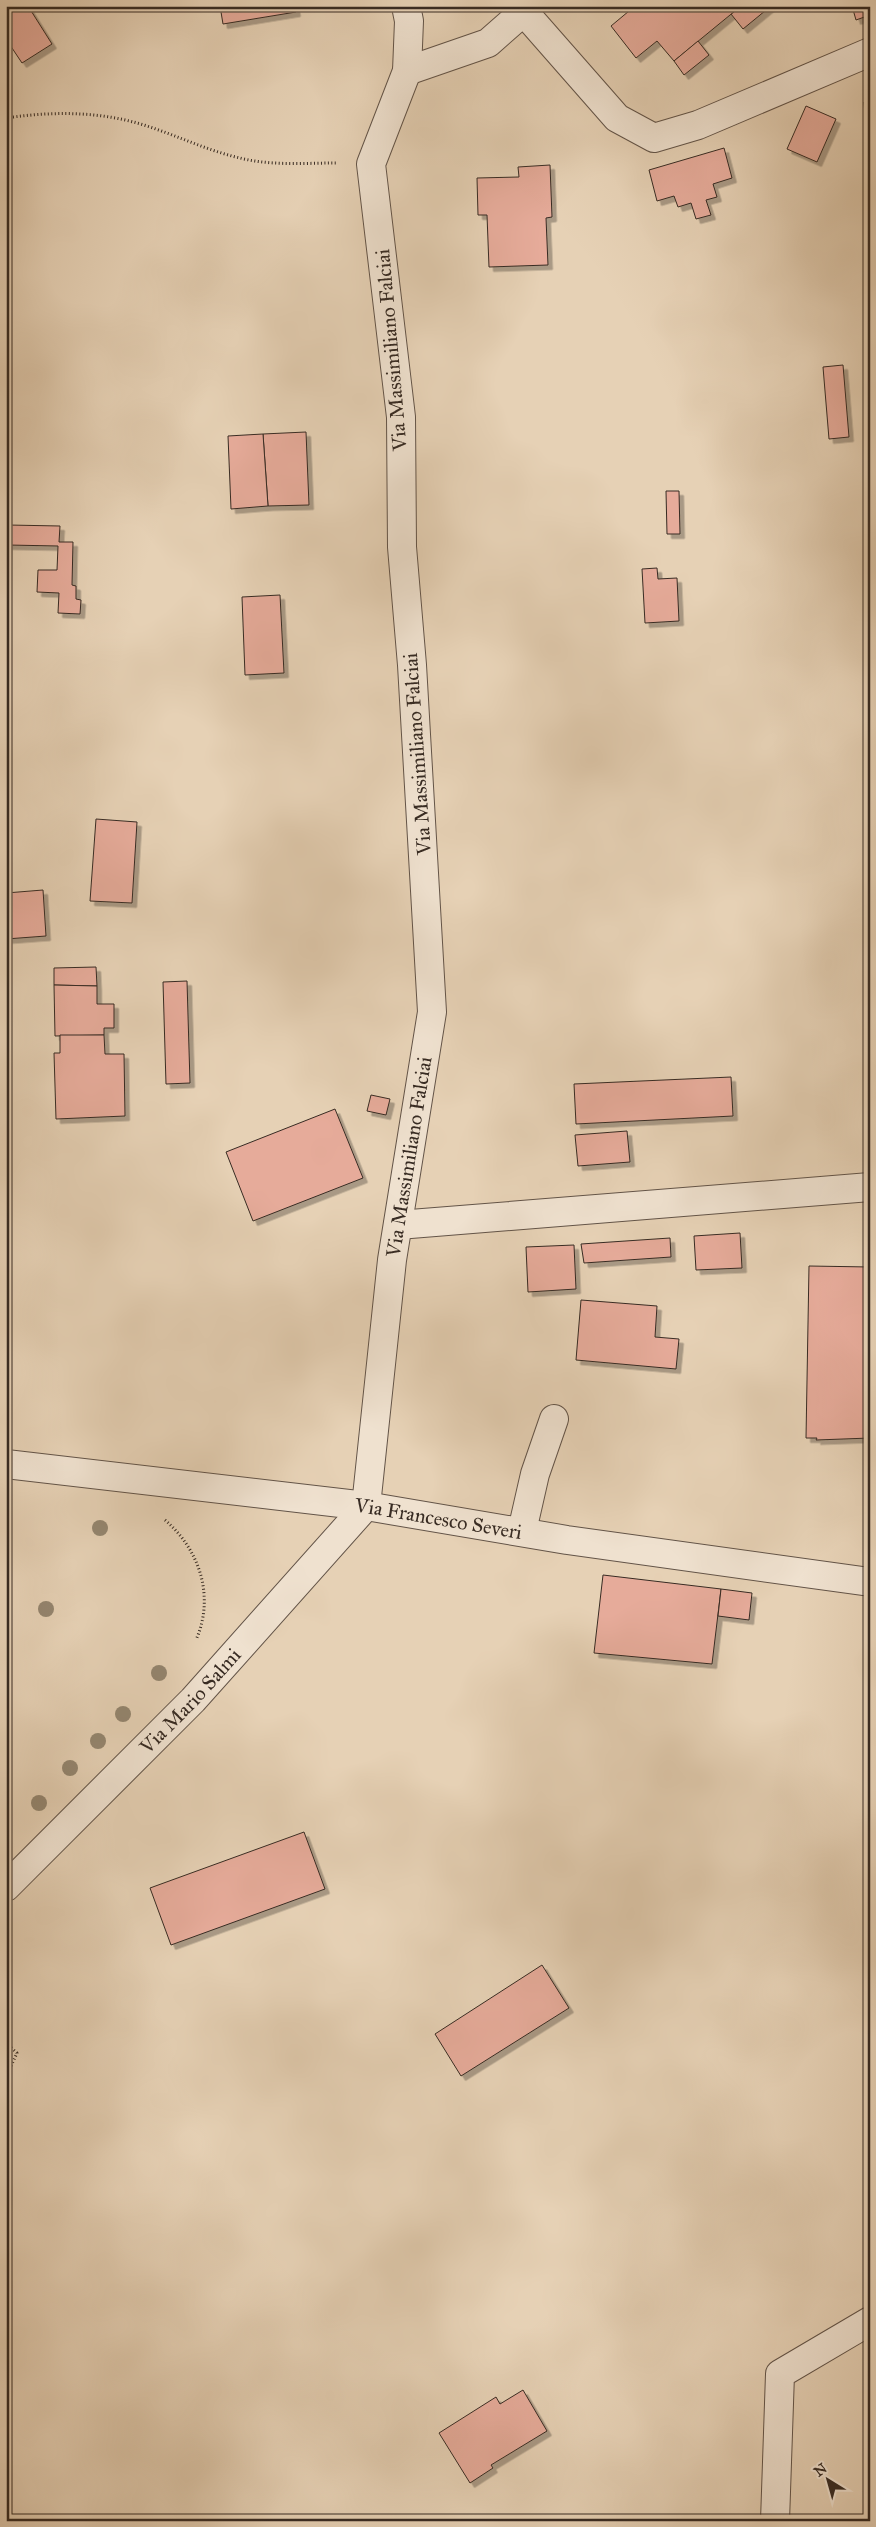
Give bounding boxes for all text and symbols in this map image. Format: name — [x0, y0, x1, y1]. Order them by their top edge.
street label: Via Massimiliano Falciai — [370, 248, 412, 453]
street label: Via Massimiliano Falciai — [398, 652, 436, 857]
street label: Via Massimiliano Falciai — [381, 1054, 437, 1260]
street label: Via Francesco Severi — [353, 1493, 524, 1544]
street label: Via Mario Salmi — [134, 1643, 246, 1759]
north arrow — [804, 2454, 854, 2504]
text: N — [811, 2460, 830, 2480]

